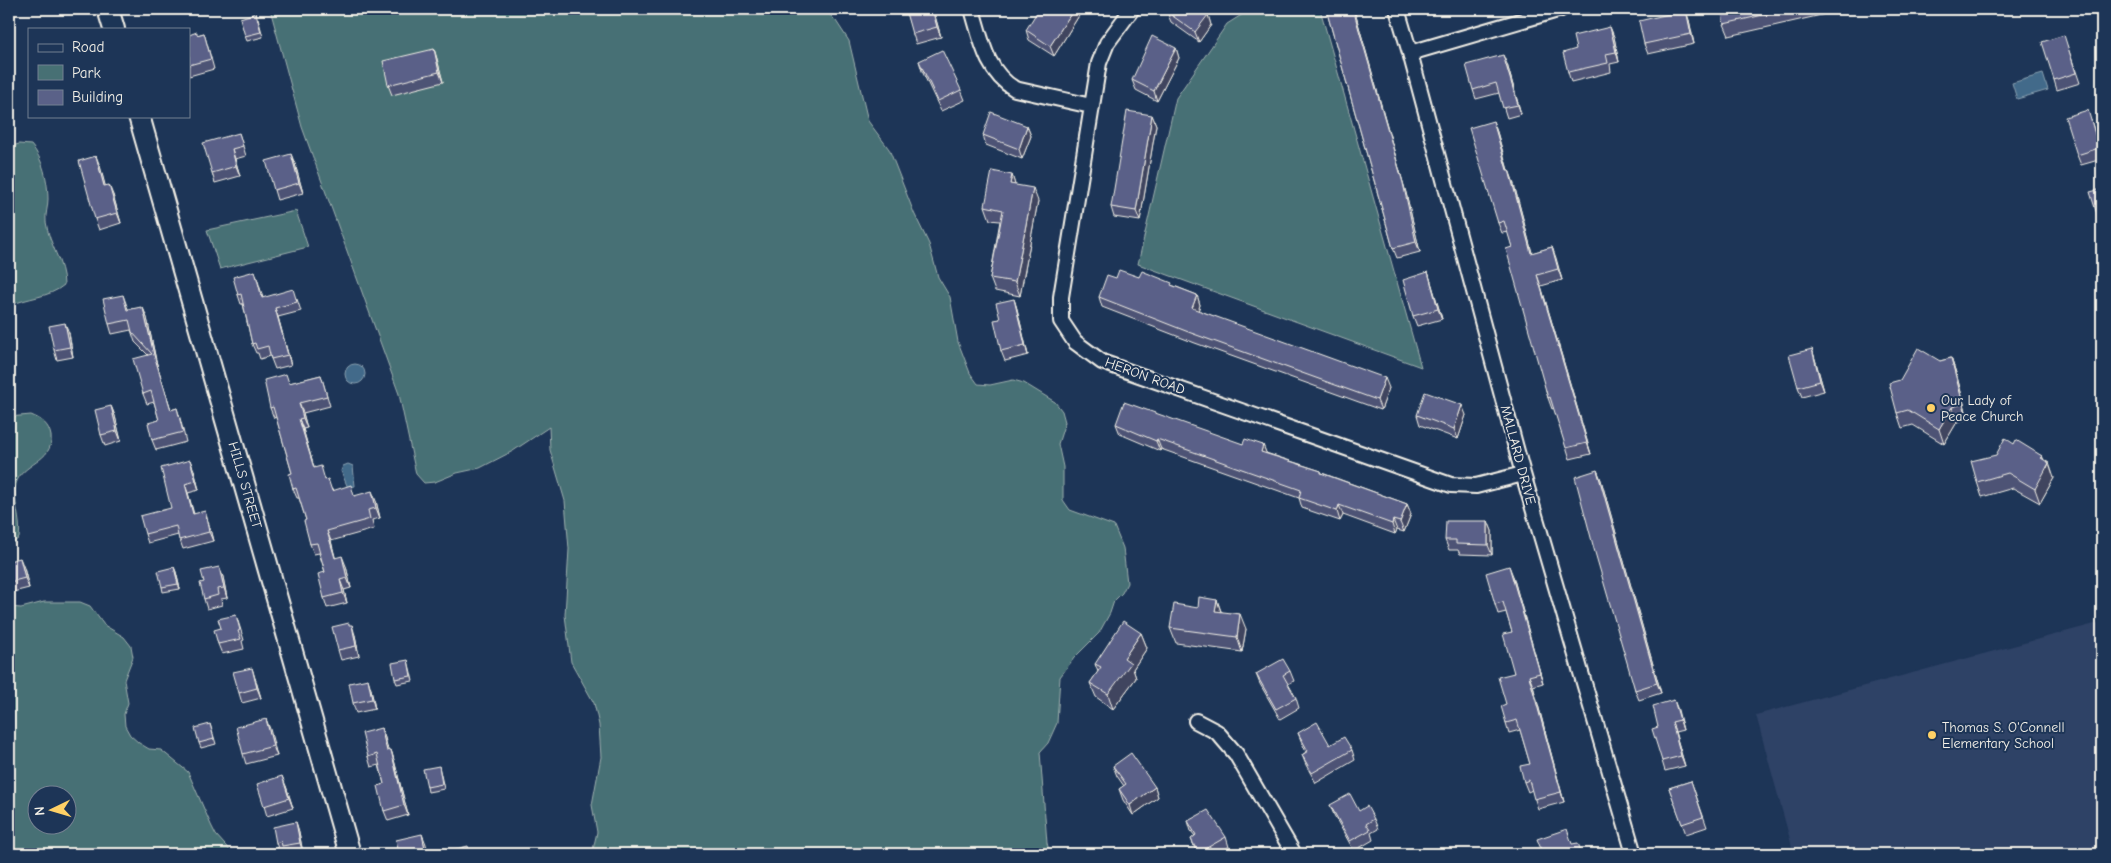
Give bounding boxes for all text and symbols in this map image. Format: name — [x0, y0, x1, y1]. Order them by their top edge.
legend — [28, 28, 190, 118]
text: Road — [72, 38, 104, 56]
text: Park — [72, 64, 101, 82]
text: Building — [72, 88, 123, 106]
street label: HERON ROAD — [1103, 354, 1188, 398]
place label: Our Lady of Peace Church — [1941, 392, 2024, 425]
marker: Our Lady of Peace Church — [1925, 402, 1937, 414]
street label: MALLARD DRIVE — [1497, 403, 1539, 507]
street label: HILLS STREET — [224, 440, 266, 531]
place label: Thomas S. O'Connell Elementary School — [1942, 719, 2064, 752]
marker: Thomas S. O'Connell Elementary School — [1926, 729, 1938, 741]
north arrow — [28, 786, 78, 836]
text: N — [31, 806, 48, 816]

